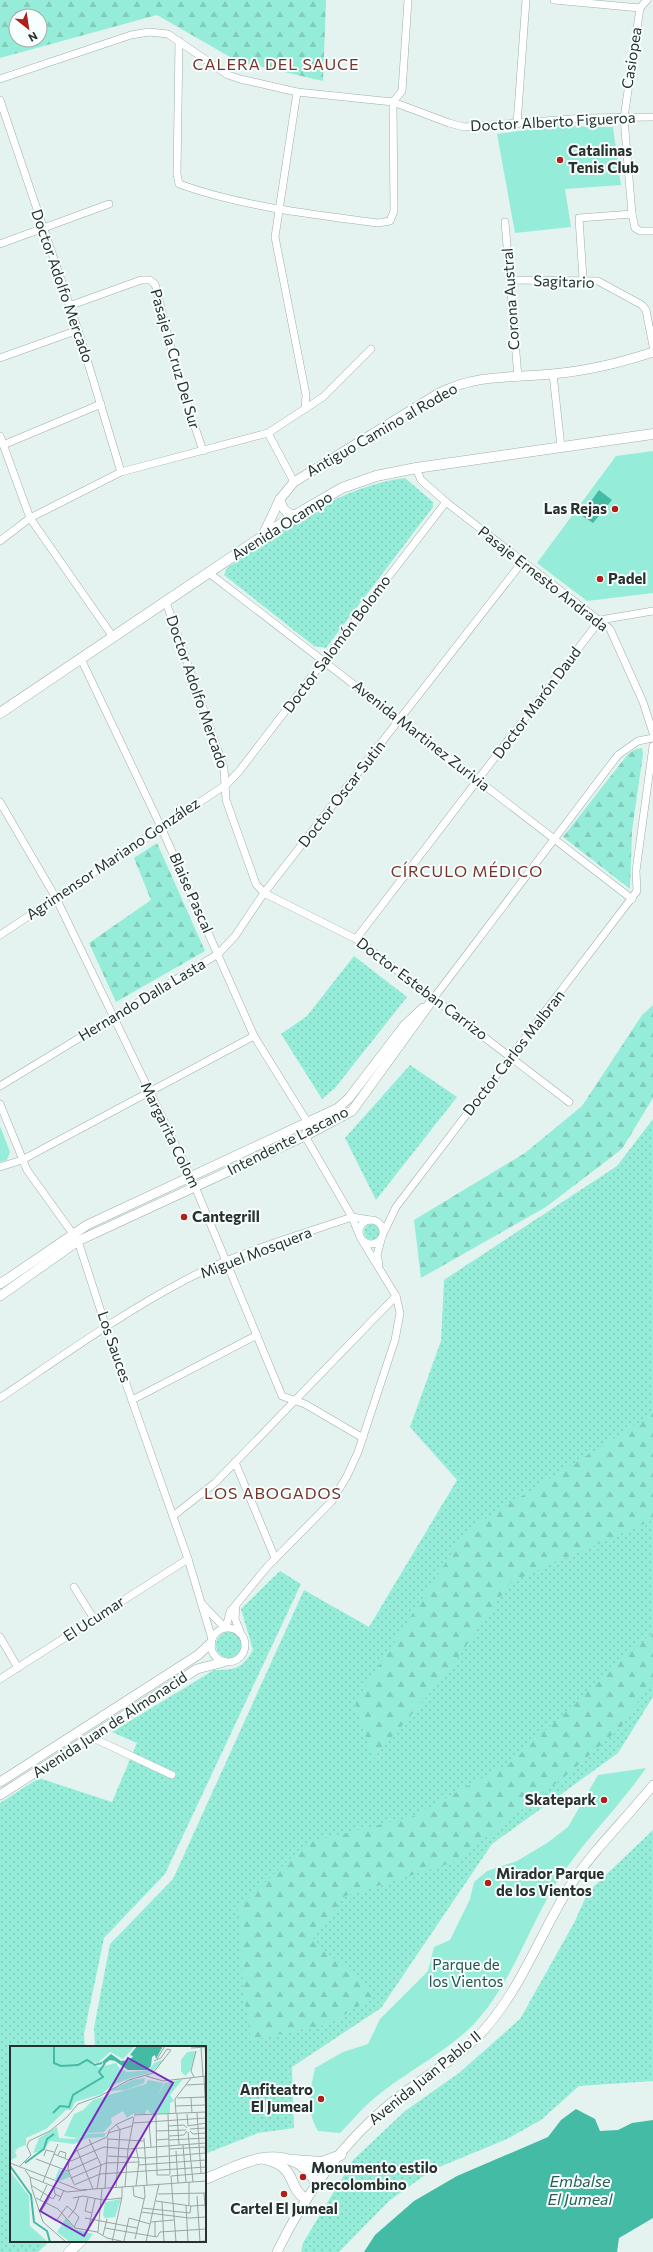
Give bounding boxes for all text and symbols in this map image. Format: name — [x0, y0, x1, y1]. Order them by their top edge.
north arrow — [8, 8, 48, 48]
street label: Casiopea — [617, 26, 645, 90]
text: N — [26, 29, 40, 45]
district label: CALERA DEL SAUCE — [192, 54, 360, 73]
street label: Doctor Alberto Figueroa — [470, 108, 636, 134]
place label: Catalinas Tenis Club — [568, 141, 639, 176]
marker: Catalinas Tenis Club — [555, 155, 565, 165]
street label: Doctor Adolfo Mercado — [28, 207, 98, 365]
street label: Corona Austral — [497, 247, 523, 351]
street label: Sagitario — [533, 271, 595, 291]
street label: Pasaje la Cruz Del Sur — [147, 287, 205, 431]
street label: Antiguo Camino al Rodeo — [303, 378, 460, 480]
street label: Avenida Ocampo — [228, 487, 335, 563]
place label: Las Rejas — [544, 499, 607, 517]
marker: Las Rejas — [610, 504, 620, 514]
street label: Pasaje Ernesto Andrada — [475, 522, 612, 635]
place label: Padel — [608, 569, 646, 587]
street label: Doctor Salomón Bolomo — [279, 571, 394, 716]
marker: Padel — [595, 574, 605, 584]
street label: Doctor Adolfo Mercado — [163, 613, 233, 771]
street label: Doctor Marón Daud — [488, 643, 584, 762]
street label: Avenida Martinez Zurivia — [349, 676, 494, 794]
street label: Doctor Oscar Sutin — [294, 737, 388, 850]
street label: Agrimensor Mariano González — [22, 793, 203, 923]
street label: Blaise Pascal — [166, 850, 218, 936]
district label: CÍRCULO MÉDICO — [391, 861, 543, 880]
street label: Doctor Esteban Carrizo — [354, 933, 492, 1043]
street label: Hernando Dalla Lasta — [75, 954, 208, 1044]
street label: Doctor Carlos Malbran — [458, 986, 568, 1119]
street label: Margarita Colom — [137, 1079, 204, 1191]
street label: Intendente Lascano — [224, 1102, 351, 1178]
place label: Cantegrill — [192, 1207, 260, 1225]
marker: Cantegrill — [179, 1212, 189, 1222]
street label: Miguel Mosquera — [197, 1223, 314, 1282]
street label: Los Sauces — [94, 1309, 136, 1385]
district label: LOS ABOGADOS — [204, 1483, 342, 1502]
street label: El Ucumar — [60, 1592, 127, 1645]
street label: Avenida Juan de Almonacid — [29, 1667, 190, 1781]
place label: Skatepark — [525, 1790, 596, 1808]
marker: Skatepark — [599, 1795, 609, 1805]
place label: Mirador Parque de los Vientos — [496, 1864, 604, 1899]
marker: Mirador Parque de los Vientos — [483, 1878, 493, 1888]
park label: Parque de los Vientos — [429, 1955, 503, 1990]
street label: Avenida Juan Pablo II — [365, 2026, 484, 2128]
inset map — [10, 2046, 206, 2242]
place label: Anfiteatro El Jumeal — [240, 2080, 313, 2115]
marker: Anfiteatro El Jumeal — [316, 2094, 326, 2104]
place label: Monumento estilo precolombino — [311, 2158, 438, 2193]
water label: Embalse El Jumeal — [547, 2171, 613, 2208]
marker: Monumento estilo precolombino — [298, 2172, 308, 2182]
marker: Cartel El Jumeal — [279, 2189, 289, 2199]
place label: Cartel El Jumeal — [230, 2199, 338, 2217]

